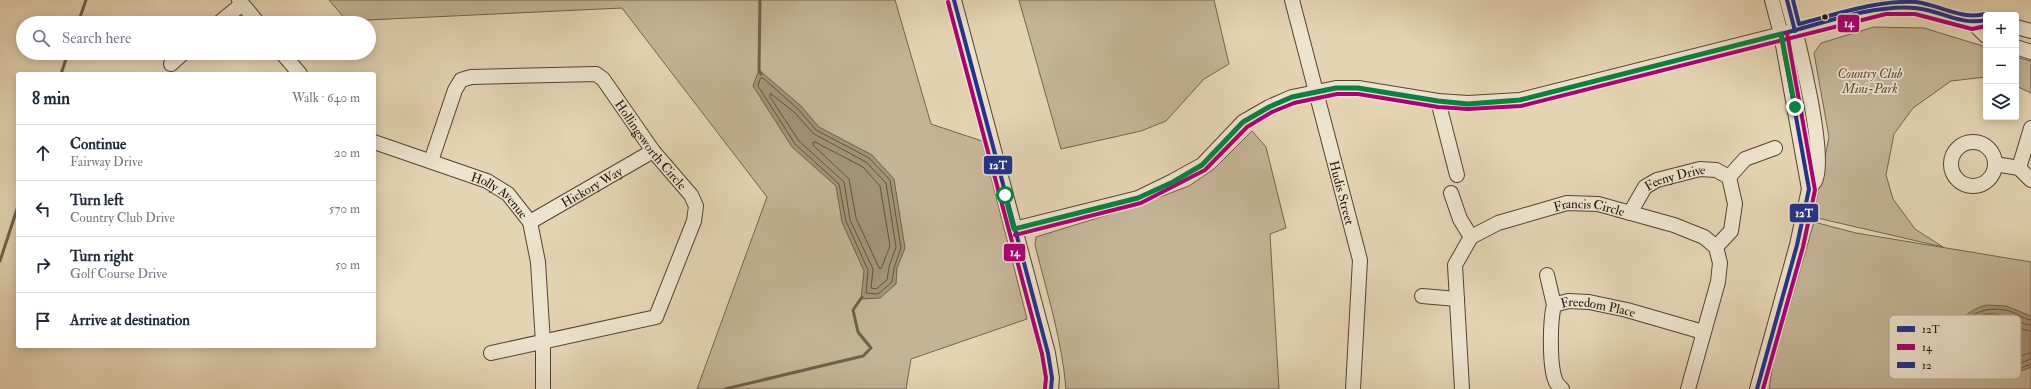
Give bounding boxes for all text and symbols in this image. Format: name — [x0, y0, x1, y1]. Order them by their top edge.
unlabelled marker — [1820, 12, 1830, 22]
map controls — [1983, 12, 2019, 120]
button: + — [1983, 12, 2019, 48]
line badge: 14 — [1837, 14, 1860, 33]
search box — [16, 16, 376, 60]
text: 14 — [1844, 17, 1855, 31]
icon: search — [30, 27, 52, 49]
text: Search here — [62, 29, 131, 48]
button: − — [1983, 48, 2019, 84]
park label: Country Club Mini-Park — [1837, 66, 1903, 97]
button: layers — [1983, 84, 2019, 120]
text: 8 min — [32, 88, 70, 109]
text: Walk · 640 m — [292, 90, 360, 106]
street label: Hollingsworth Circle — [611, 97, 690, 194]
route end — [1786, 98, 1804, 116]
text: Continue — [70, 135, 126, 154]
icon: ahead — [32, 142, 54, 164]
text: 20 m — [334, 145, 360, 161]
text: Fairway Drive — [70, 154, 143, 170]
line badge: 12T — [983, 155, 1013, 175]
text: 12T — [989, 159, 1008, 172]
street label: Hudis Street — [1325, 159, 1357, 227]
street label: Feeny Drive — [1642, 162, 1706, 195]
street label: Hickory Way — [559, 163, 626, 211]
street label: Holly Avenue — [469, 169, 531, 222]
route start — [996, 186, 1014, 204]
text: Turn left — [70, 191, 124, 210]
street label: Francis Circle — [1552, 196, 1627, 220]
icon: left — [32, 198, 54, 220]
text: 570 m — [329, 201, 360, 217]
line badge: 12T — [1789, 203, 1819, 223]
text: 12T — [1795, 207, 1814, 220]
text: Country Club Drive — [70, 210, 175, 226]
line badge: 14 — [1003, 243, 1026, 262]
text: 14 — [1010, 246, 1021, 260]
text: Turn right — [70, 247, 133, 266]
icon: right — [32, 254, 54, 276]
text: 50 m — [335, 257, 360, 273]
text: Golf Course Drive — [70, 266, 167, 282]
street label: Freedom Place — [1559, 294, 1638, 321]
icon: arrive — [32, 310, 54, 332]
text: Arrive at destination — [70, 311, 190, 330]
legend — [1889, 315, 2021, 379]
text: 12T — [1922, 323, 1941, 336]
text: 14 — [1922, 341, 1933, 354]
text: 12 — [1922, 359, 1932, 372]

